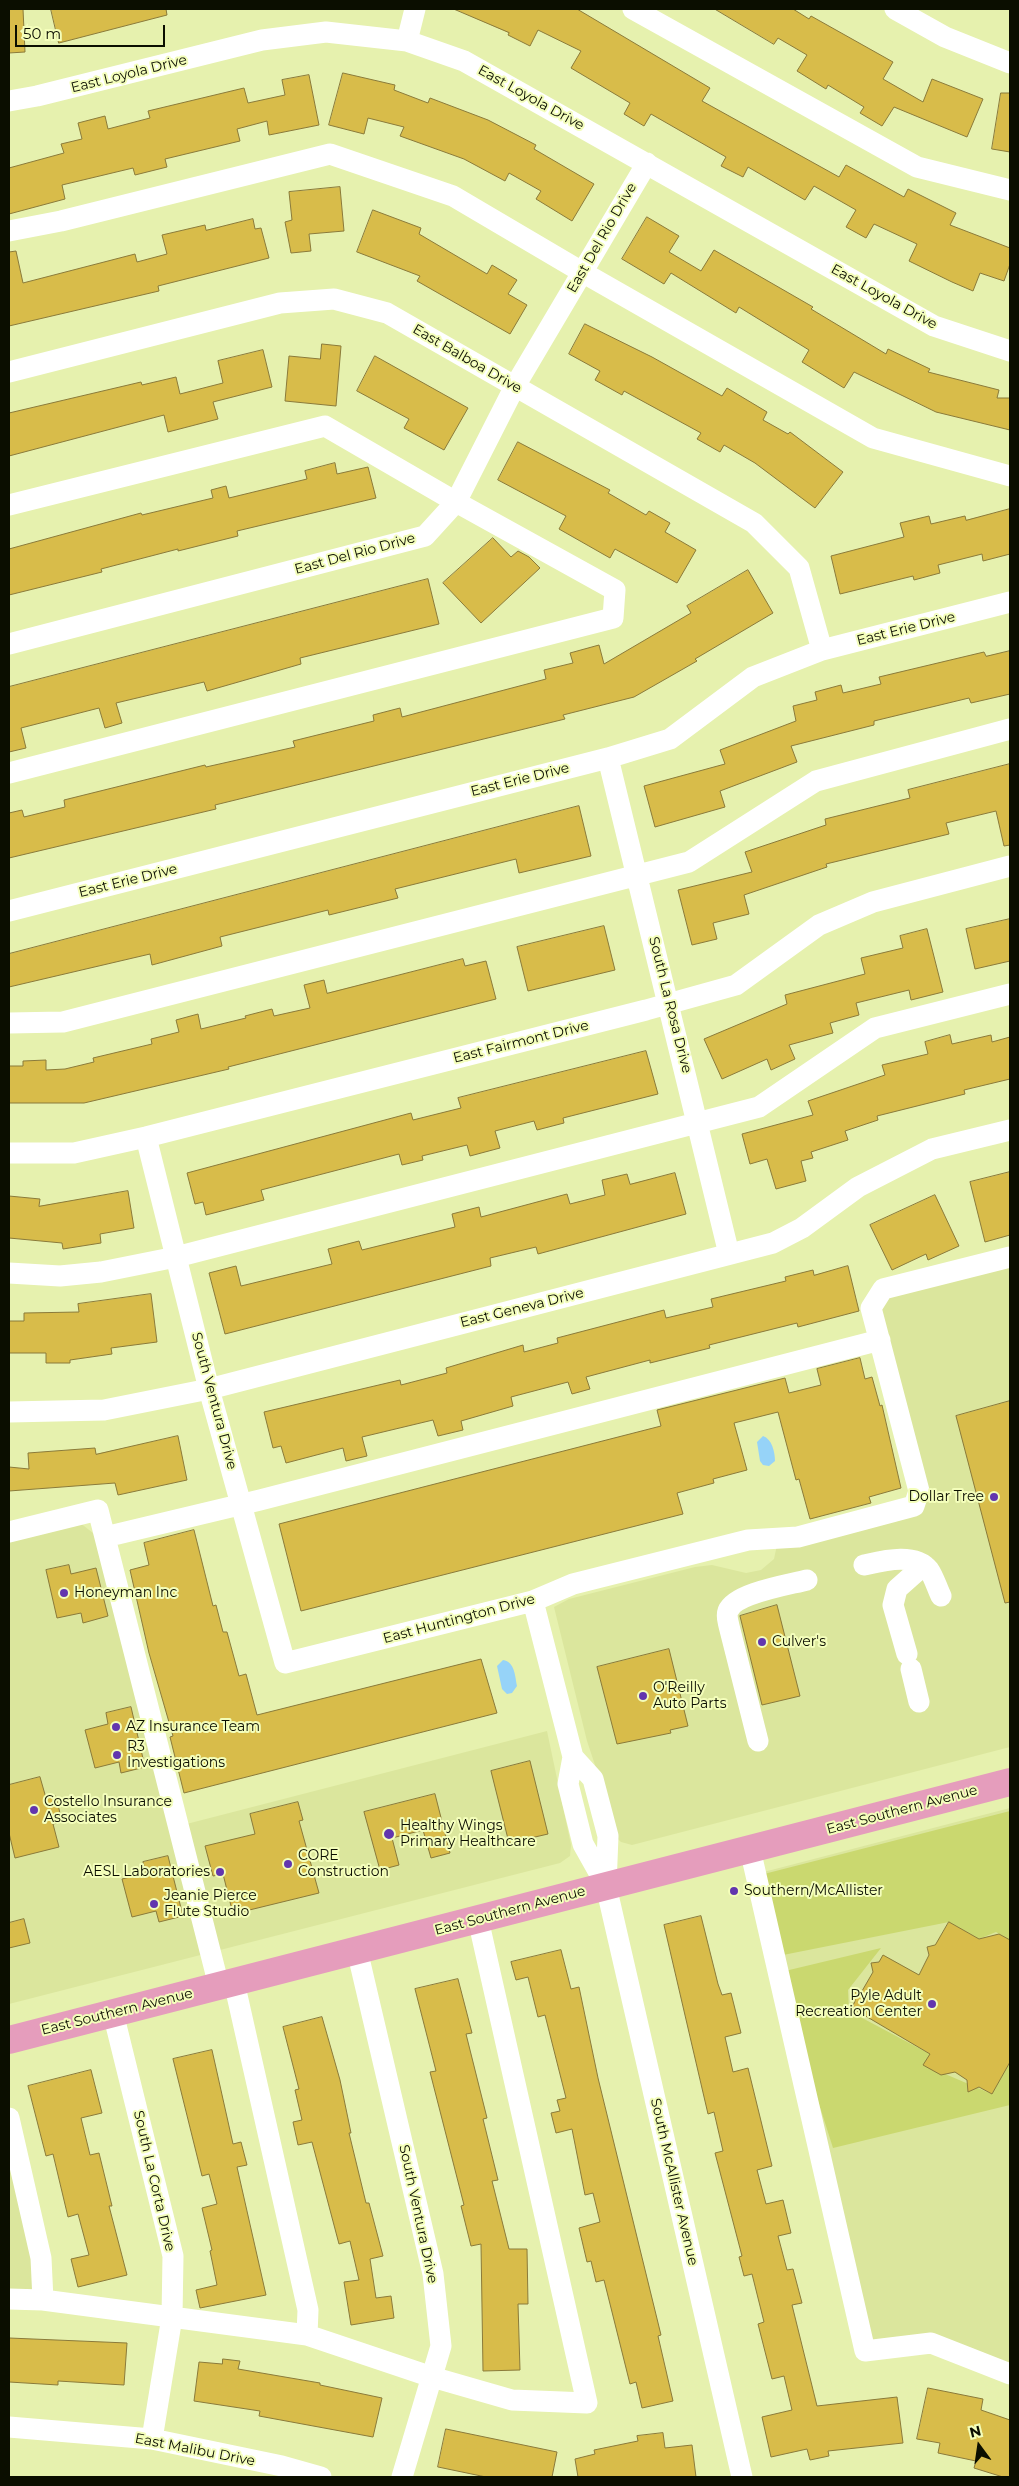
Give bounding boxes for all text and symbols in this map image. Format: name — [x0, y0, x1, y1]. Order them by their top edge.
scale bar — [18, 15, 168, 47]
text: 50 m — [23, 24, 61, 43]
street label: East Loyola Drive — [69, 51, 189, 97]
street label: East Loyola Drive — [475, 62, 587, 134]
street label: East Del Rio Drive — [564, 180, 640, 296]
street label: East Loyola Drive — [828, 261, 940, 333]
street label: East Balboa Drive — [409, 321, 525, 397]
street label: East Del Rio Drive — [293, 530, 417, 578]
street label: East Erie Drive — [855, 609, 957, 649]
street label: East Erie Drive — [469, 760, 571, 800]
street label: East Erie Drive — [77, 861, 179, 901]
street label: South La Rosa Drive — [645, 935, 695, 1075]
street label: East Fairmont Drive — [452, 1017, 590, 1067]
street label: East Geneva Drive — [459, 1285, 585, 1331]
street label: South Ventura Drive — [188, 1331, 240, 1471]
place label: Dollar Tree — [908, 1489, 984, 1505]
marker: Dollar Tree — [988, 1491, 1000, 1503]
place label: Honeyman Inc — [74, 1585, 177, 1601]
marker: Honeyman Inc — [58, 1587, 70, 1599]
street label: East Huntington Drive — [381, 1591, 537, 1647]
place label: Culver's — [772, 1634, 826, 1650]
marker: Culver's — [756, 1636, 768, 1648]
place label: O'Reilly Auto Parts — [653, 1680, 727, 1712]
marker: O'Reilly Auto Parts — [637, 1690, 649, 1702]
place label: AZ Insurance Team — [126, 1719, 260, 1735]
marker: AZ Insurance Team — [110, 1721, 122, 1733]
place label: R3 Investigations — [127, 1739, 225, 1771]
marker: R3 Investigations — [111, 1749, 123, 1761]
street label: East Southern Avenue — [825, 1782, 979, 1838]
place label: Costello Insurance Associates — [44, 1794, 172, 1826]
marker: Costello Insurance Associates — [28, 1804, 40, 1816]
place label: Healthy Wings Primary Healthcare — [400, 1818, 536, 1850]
marker: Healthy Wings Primary Healthcare — [382, 1827, 396, 1841]
place label: CORE Construction — [298, 1848, 389, 1880]
marker: CORE Construction — [282, 1858, 294, 1870]
place label: AESL Laboratories — [83, 1864, 210, 1880]
marker: AESL Laboratories — [214, 1866, 226, 1878]
street label: East Southern Avenue — [433, 1883, 587, 1939]
place label: Southern/McAllister — [744, 1883, 883, 1899]
marker: Southern/McAllister — [728, 1885, 740, 1897]
place label: Jeanie Pierce Flute Studio — [164, 1888, 257, 1920]
marker: Jeanie Pierce Flute Studio — [148, 1898, 160, 1910]
street label: East Southern Avenue — [39, 1985, 195, 2039]
place label: Pyle Adult Recreation Center — [795, 1988, 922, 2020]
marker: Pyle Adult Recreation Center — [926, 1998, 938, 2010]
street label: South McAllister Avenue — [647, 2097, 701, 2267]
street label: South La Corta Drive — [130, 2109, 178, 2253]
street label: South Ventura Drive — [395, 2143, 441, 2285]
north arrow — [954, 2421, 1004, 2471]
text: N — [968, 2421, 983, 2442]
street label: East Malibu Drive — [133, 2430, 257, 2470]

